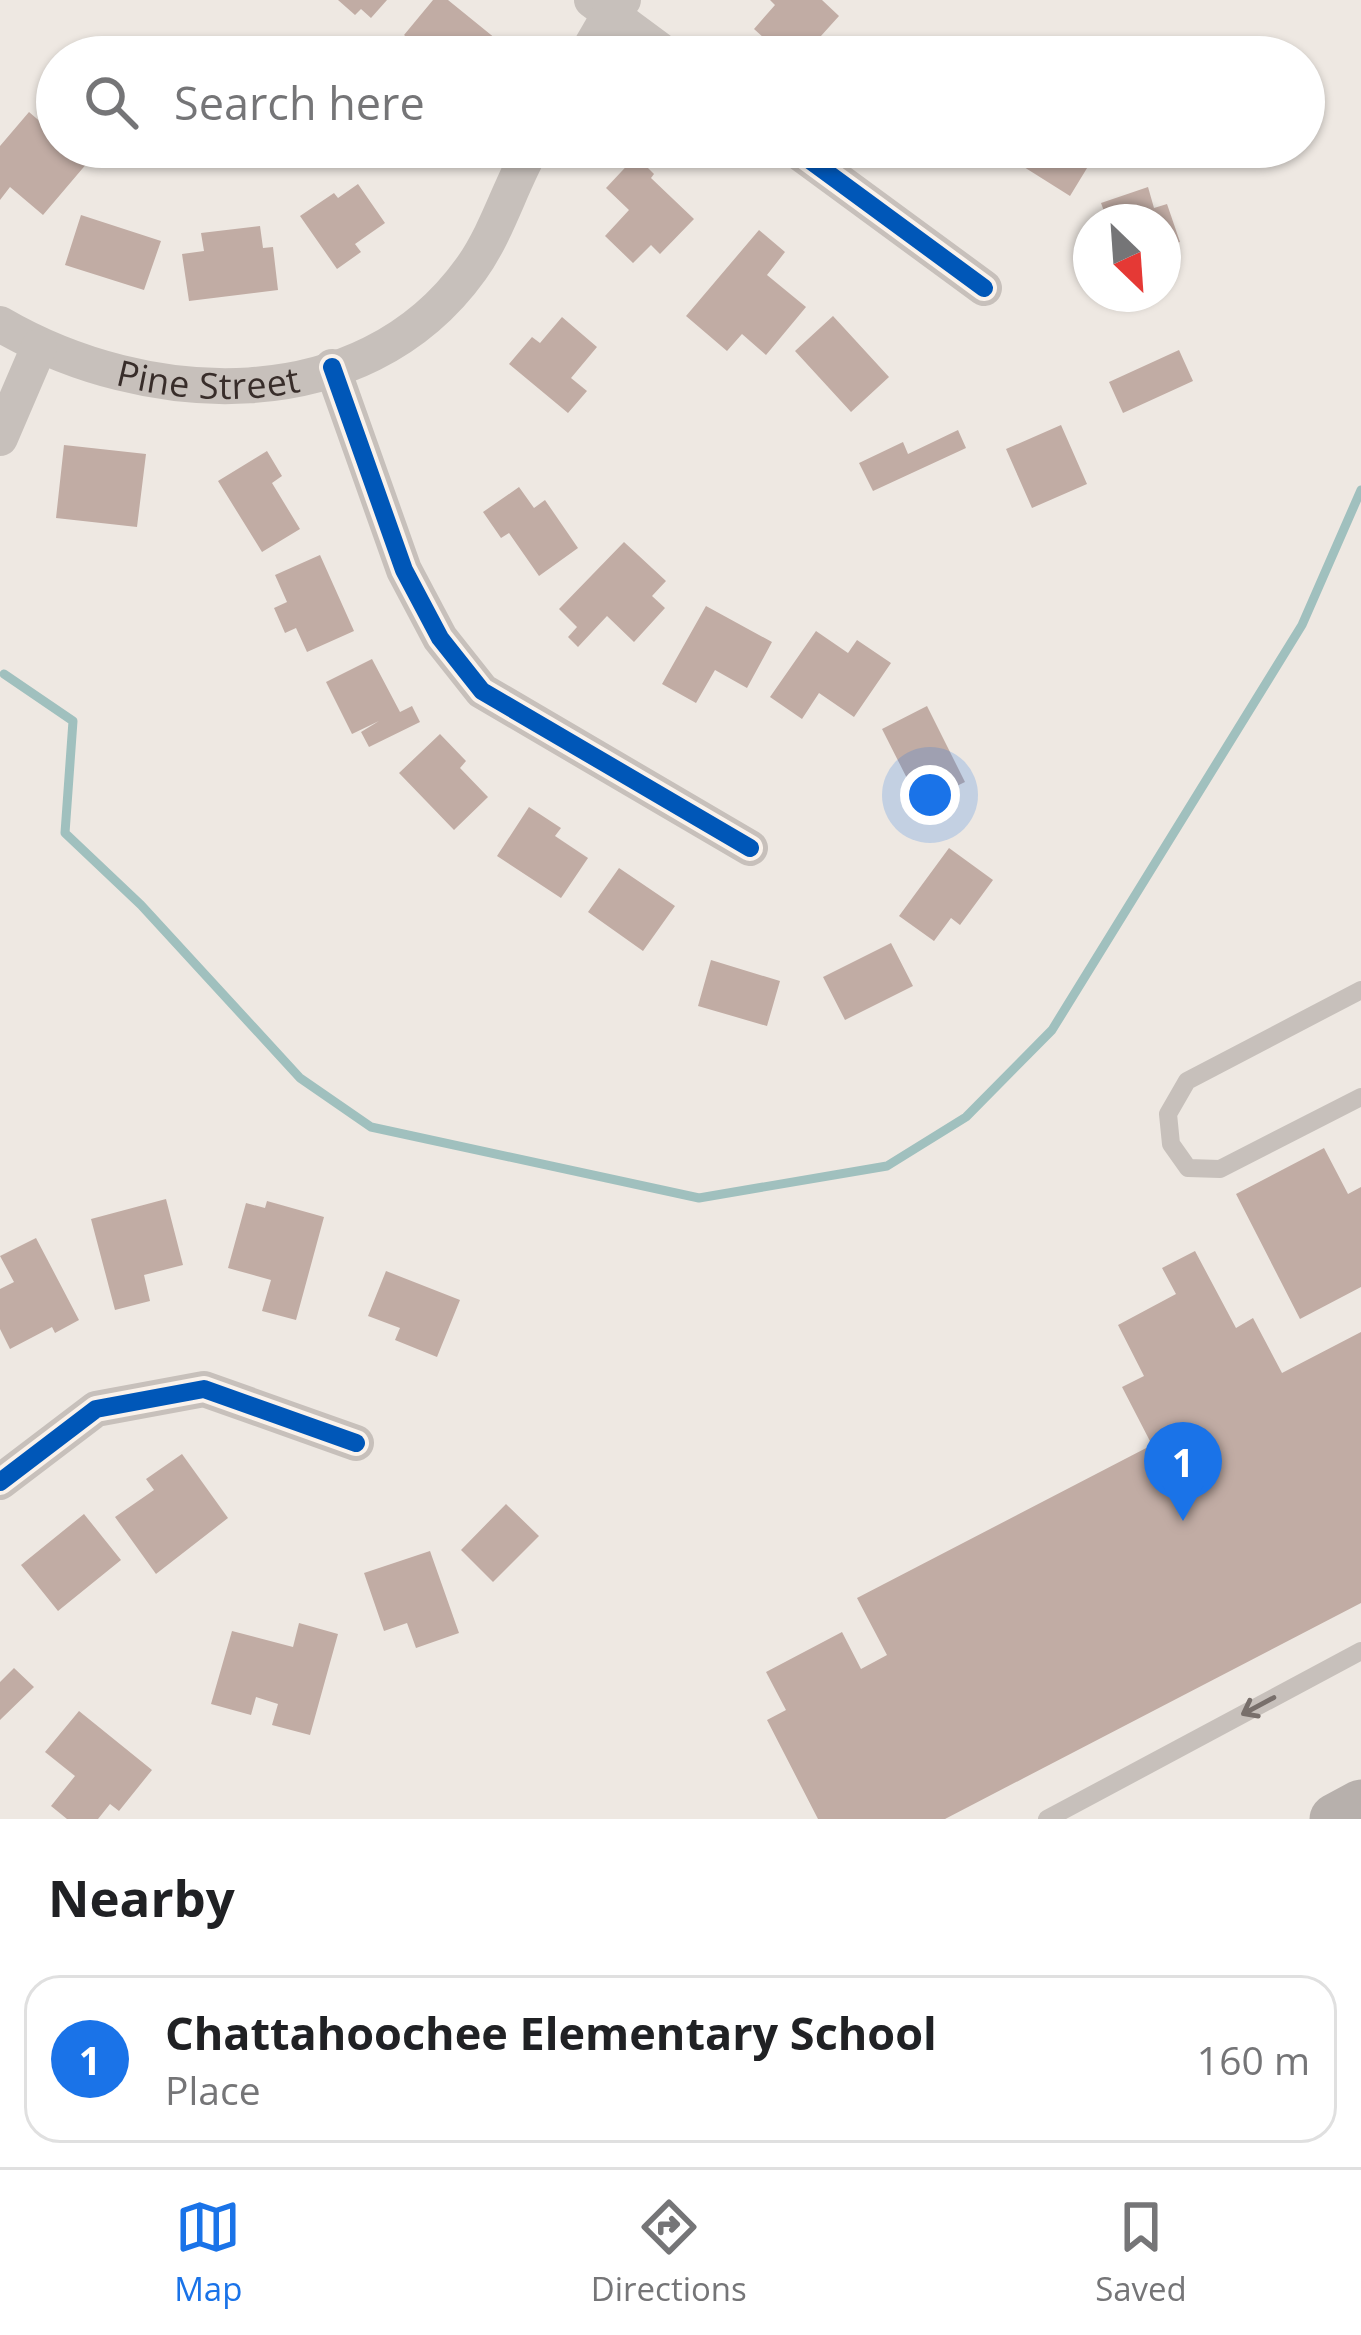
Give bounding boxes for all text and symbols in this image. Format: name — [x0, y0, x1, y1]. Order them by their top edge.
search box — [36, 36, 1325, 168]
icon: search — [78, 69, 144, 135]
text: Search here — [174, 72, 425, 133]
north arrow — [1073, 204, 1181, 312]
street label: Pine Street — [112, 348, 304, 410]
your location — [900, 765, 960, 825]
pin: 1 — [1144, 1422, 1222, 1521]
one-way arrow — [1241, 1695, 1276, 1718]
text: Nearby — [48, 1862, 235, 1932]
text: Chattahoochee Elementary School — [165, 2002, 937, 2063]
text: 1 — [79, 2033, 101, 2086]
text: 160 m — [1197, 2033, 1310, 2086]
text: Place — [165, 2063, 261, 2116]
tab: Map — [174, 2194, 242, 2311]
tab: Directions — [591, 2194, 747, 2311]
tab: Saved — [1095, 2194, 1187, 2311]

